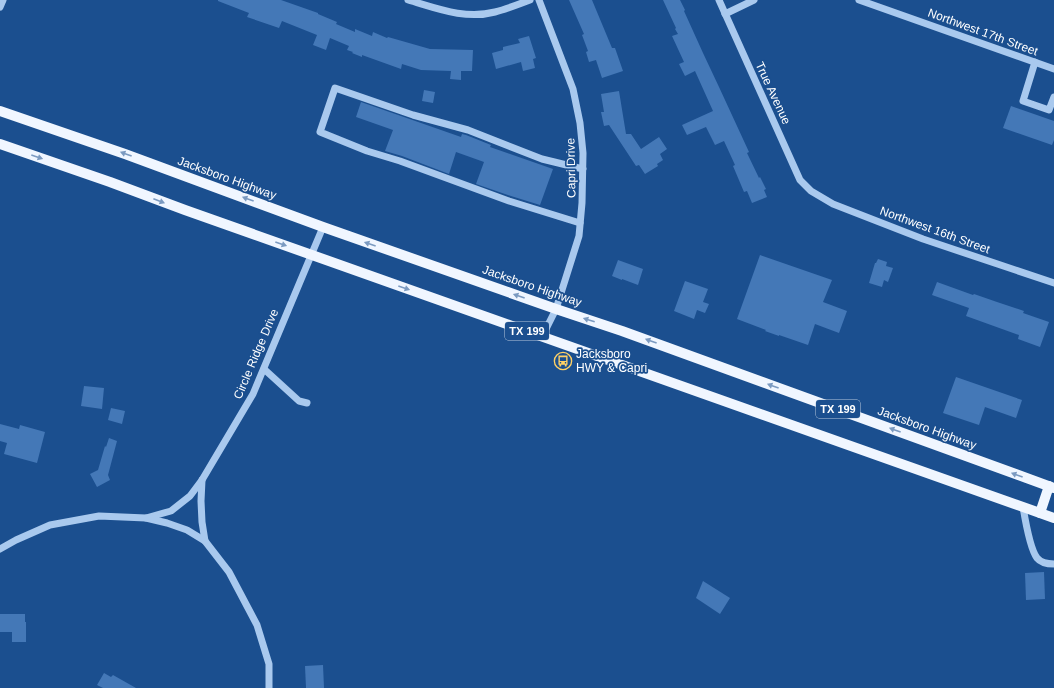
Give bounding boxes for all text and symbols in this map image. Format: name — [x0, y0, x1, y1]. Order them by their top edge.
street label: Northwest 17th Street — [926, 6, 1041, 59]
street label: True Avenue — [752, 60, 794, 127]
street label: Capri Drive — [563, 138, 579, 198]
one-way arrow — [119, 151, 131, 157]
one-way arrow — [31, 154, 43, 160]
street label: Jacksboro Highway — [176, 154, 278, 202]
one-way arrow — [241, 196, 253, 202]
one-way arrow — [154, 198, 166, 204]
street label: Northwest 16th Street — [878, 204, 993, 257]
one-way arrow — [363, 240, 375, 246]
one-way arrow — [276, 242, 288, 248]
street label: Jacksboro Highway — [481, 262, 583, 310]
one-way arrow — [398, 285, 410, 291]
one-way arrow — [512, 293, 524, 299]
street label: Circle Ridge Drive — [231, 306, 281, 401]
one-way arrow — [583, 317, 595, 323]
road number: TX 199 — [505, 322, 549, 340]
one-way arrow — [644, 338, 656, 344]
place label: Jacksboro HWY & Capri — [576, 347, 647, 375]
bus stop icon: Jacksboro HWY & Capri — [553, 351, 573, 371]
one-way arrow — [767, 382, 779, 388]
road number: TX 199 — [816, 400, 860, 418]
street label: Jacksboro Highway — [876, 404, 978, 452]
one-way arrow — [889, 427, 901, 433]
one-way arrow — [1011, 471, 1023, 477]

